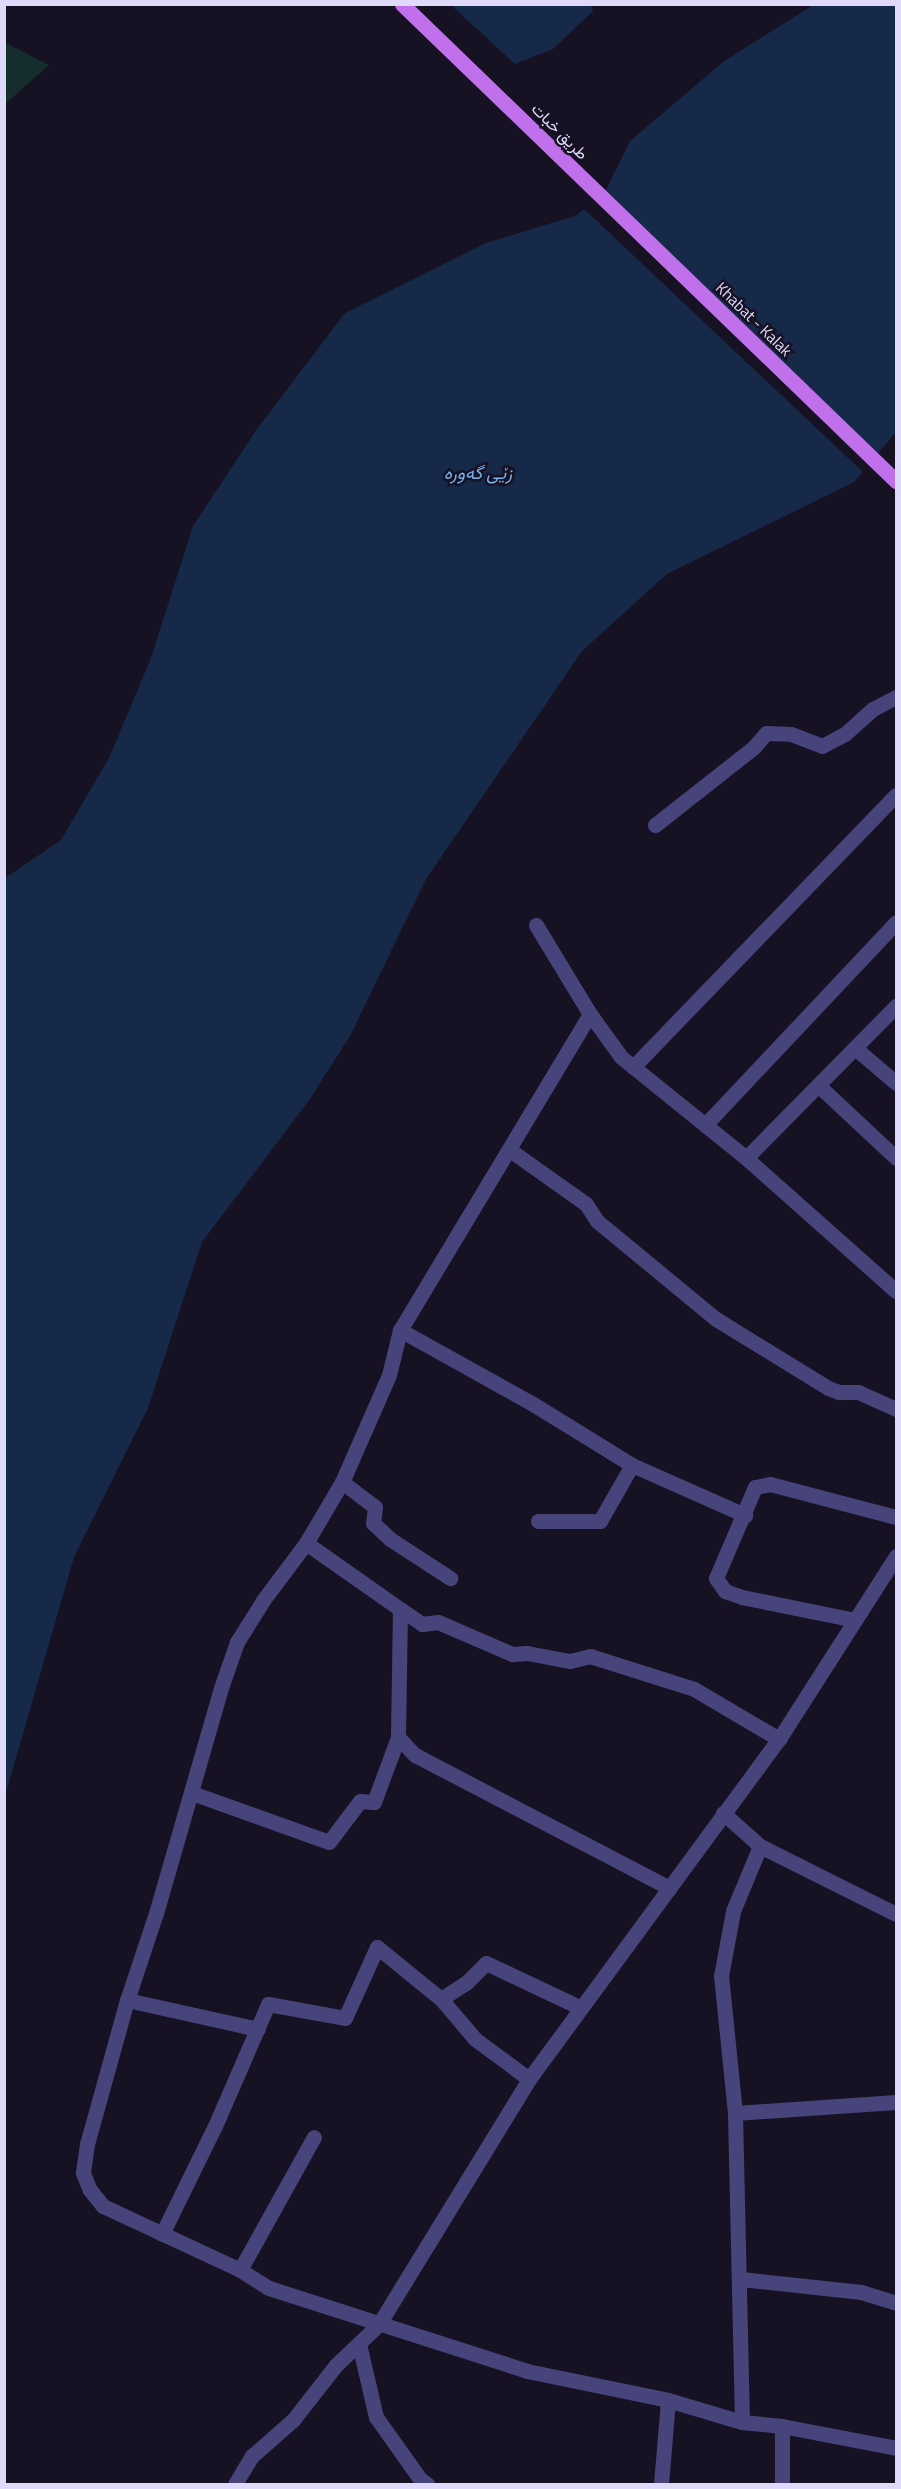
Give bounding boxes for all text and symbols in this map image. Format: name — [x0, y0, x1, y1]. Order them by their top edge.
street label: طريق خبات — [528, 99, 592, 163]
street label: Khabat - Kalak — [712, 278, 796, 360]
water label: زێی گەورە — [444, 462, 512, 484]

